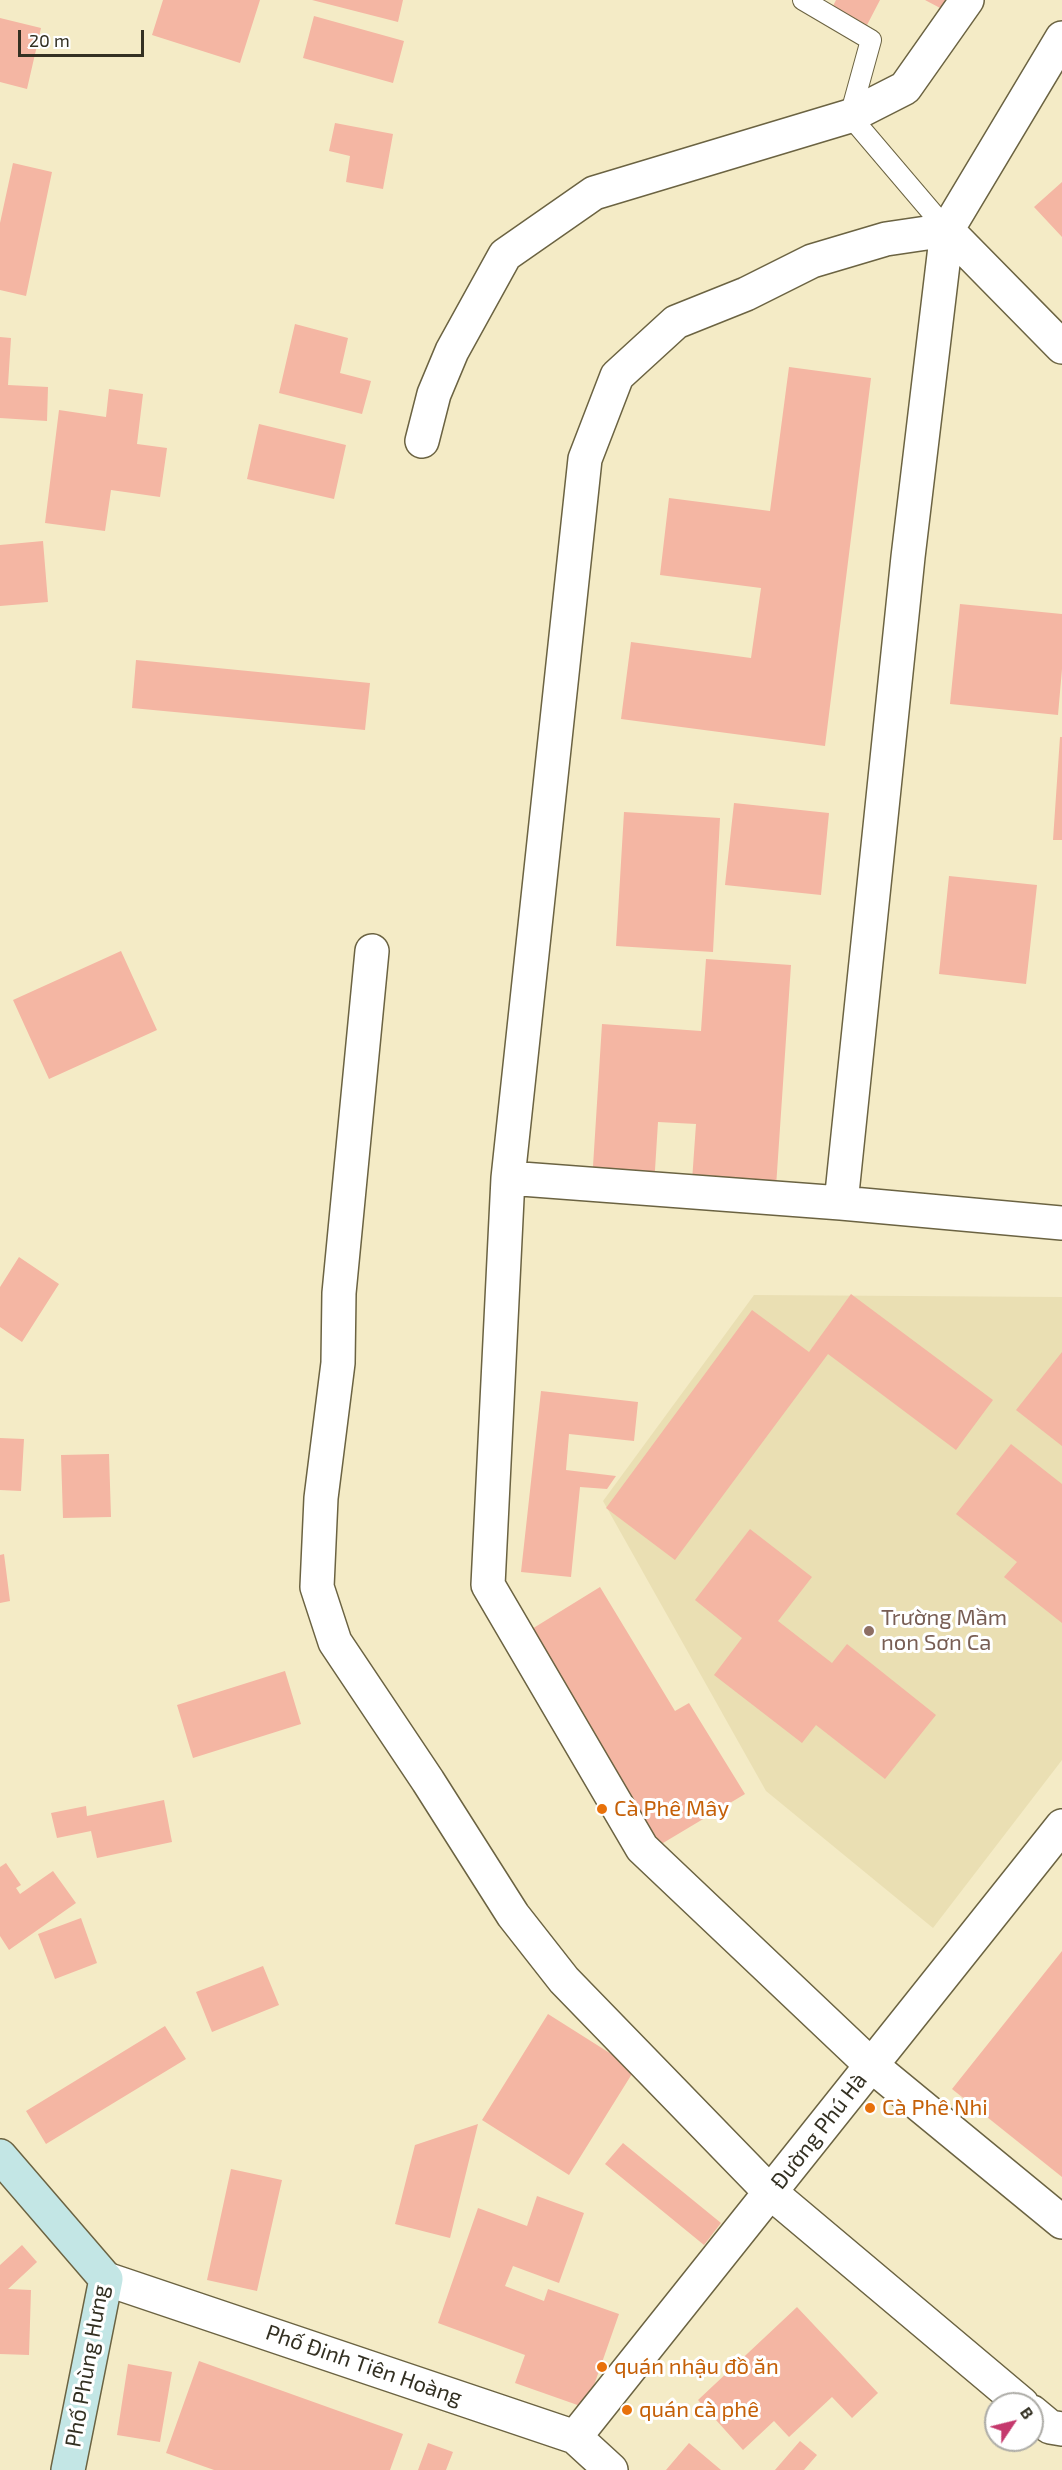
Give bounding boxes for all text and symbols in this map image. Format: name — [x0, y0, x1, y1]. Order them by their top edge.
scale bar — [21, 18, 147, 56]
text: 20 m — [29, 29, 70, 51]
place label: Trường Mầm non Sơn Ca — [881, 1605, 1007, 1657]
marker: Trường Mầm non Sơn Ca — [862, 1624, 876, 1638]
place label: Cà Phê Mây — [614, 1796, 729, 1822]
marker: Cà Phê Mây — [595, 1802, 609, 1816]
street label: Đường Phú Hà — [765, 2068, 873, 2194]
place label: Cà Phê Nhi — [882, 2095, 988, 2121]
marker: Cà Phê Nhi — [863, 2101, 877, 2115]
street label: Phố Phùng Hưng — [60, 2283, 114, 2449]
street label: Phố Đinh Tiên Hoàng — [262, 2319, 466, 2411]
place label: quán nhậu đồ ăn — [614, 2354, 779, 2380]
marker: quán nhậu đồ ăn — [595, 2360, 609, 2374]
north arrow — [984, 2392, 1044, 2452]
place label: quán cà phê — [639, 2397, 759, 2423]
marker: quán cà phê — [620, 2403, 634, 2417]
text: B — [1017, 2403, 1038, 2422]

